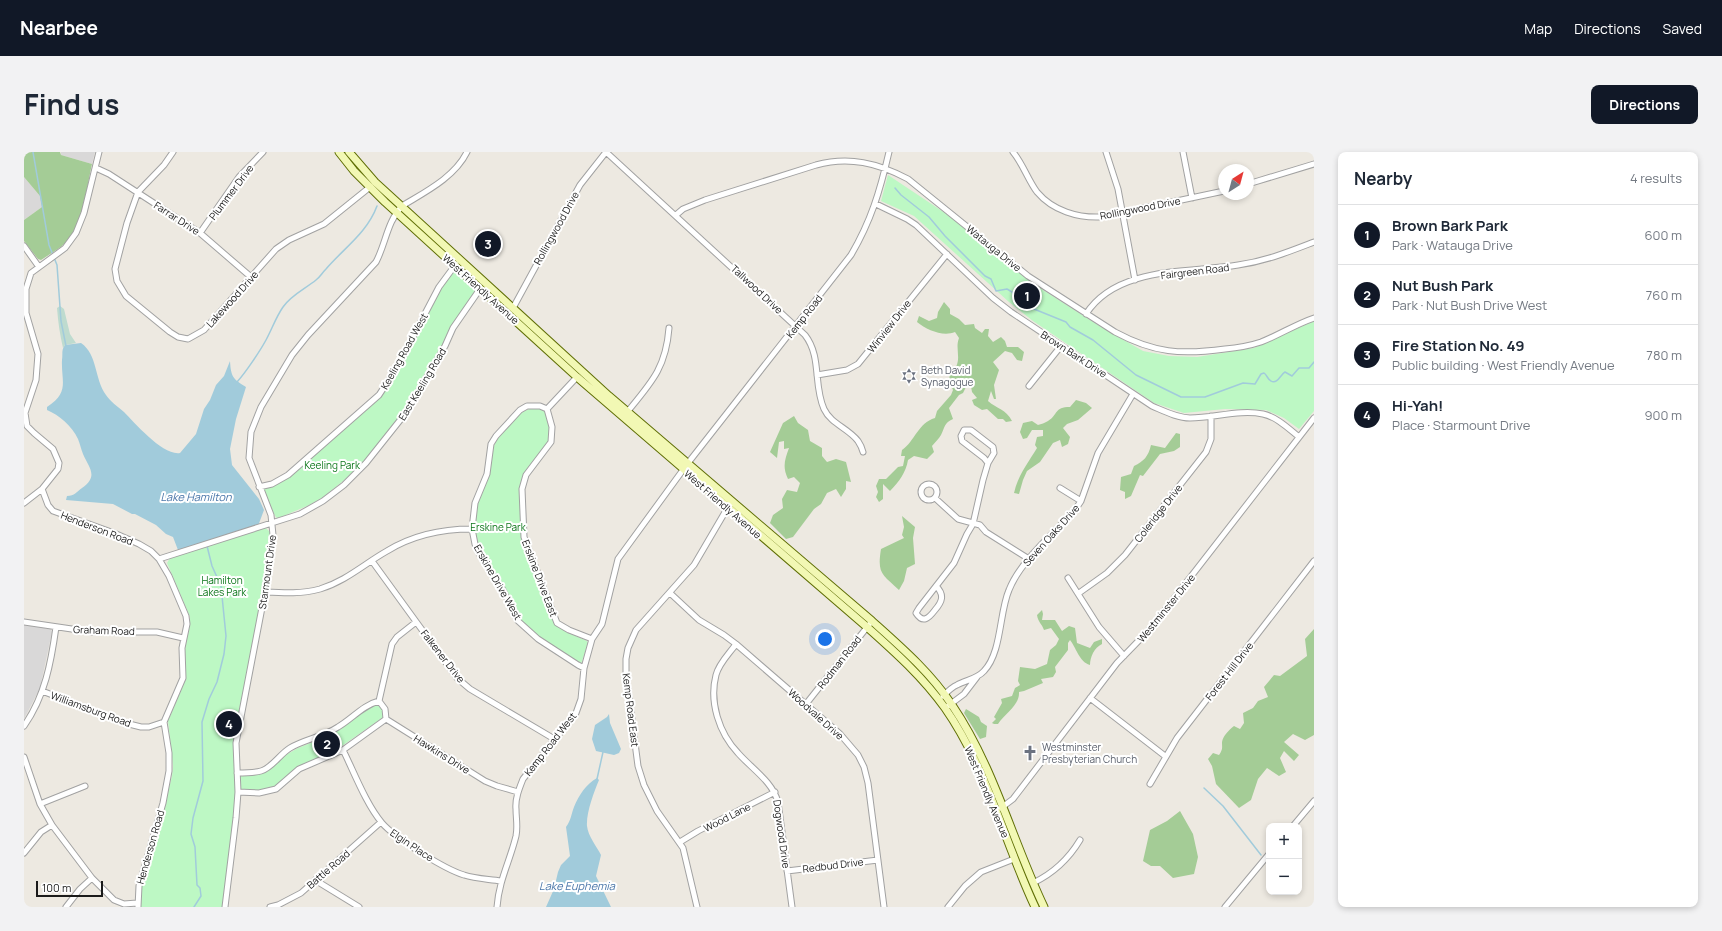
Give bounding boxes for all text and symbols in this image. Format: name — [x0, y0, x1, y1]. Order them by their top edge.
text: Nearbee — [20, 15, 98, 41]
text: Map — [1524, 19, 1552, 38]
text: Directions — [1574, 19, 1641, 38]
text: Saved — [1663, 19, 1702, 38]
text: Find us — [24, 85, 119, 123]
button: Directions — [1591, 85, 1698, 124]
street label: Plummer Drive — [206, 161, 257, 223]
north arrow — [1218, 164, 1254, 200]
text: Nearby — [1354, 167, 1412, 190]
text: 4 results — [1630, 169, 1682, 187]
street label: Rollingwood Drive — [530, 189, 582, 267]
street label: Rollingwood Drive — [1099, 193, 1182, 223]
street label: Farrar Drive — [151, 198, 203, 238]
text: Brown Bark Park — [1392, 215, 1508, 236]
street label: Watauga Drive — [964, 222, 1024, 275]
text: 1 — [1364, 226, 1370, 244]
text: 600 m — [1644, 226, 1682, 244]
pin: 3 — [475, 229, 501, 259]
text: Park · Watauga Drive — [1392, 236, 1513, 254]
street label: West Friendly Avenue — [440, 251, 522, 327]
street label: Fairgreen Road — [1160, 260, 1230, 282]
street label: Tallwood Drive — [728, 261, 786, 317]
street label: Lakewood Drive — [203, 268, 261, 330]
text: Nut Bush Park — [1392, 275, 1493, 296]
pin: 1 — [1014, 281, 1040, 311]
text: 2 — [1363, 286, 1371, 304]
text: 760 m — [1646, 286, 1682, 304]
street label: Kemp Road — [783, 291, 825, 341]
text: Park · Nut Bush Drive West — [1392, 296, 1547, 314]
street label: Winview Drive — [864, 297, 914, 355]
street label: Keeling Road West — [377, 310, 431, 392]
street label: Brown Bark Drive — [1038, 327, 1110, 381]
text: Fire Station No. 49 — [1392, 335, 1525, 356]
street label: East Keeling Road — [395, 345, 449, 423]
text: 3 — [1363, 346, 1371, 364]
text: 780 m — [1646, 346, 1682, 364]
text: Public building · West Friendly Avenue — [1392, 356, 1615, 374]
place label: Beth David Synagogue — [921, 363, 974, 389]
synagogue icon: Beth David Synagogue — [900, 367, 918, 385]
text: Hi-Yah! — [1392, 395, 1444, 416]
text: 4 — [1363, 406, 1371, 424]
text: 900 m — [1644, 406, 1682, 424]
text: Place · Starmount Drive — [1392, 416, 1530, 434]
park label: Keeling Park — [304, 458, 361, 472]
street label: West Friendly Avenue — [681, 466, 765, 542]
street label: Coleridge Drive — [1131, 481, 1185, 545]
water label: Lake Hamilton — [160, 489, 232, 504]
street label: Seven Oaks Drive — [1019, 501, 1083, 569]
street label: Henderson Road — [59, 508, 135, 548]
park label: Erskine Park — [470, 520, 527, 534]
street label: Starmount Drive — [255, 534, 279, 610]
street label: Erskine Drive East — [519, 538, 561, 618]
street label: Erskine Drive West — [471, 542, 525, 622]
street label: Westminster Drive — [1134, 571, 1198, 645]
park label: Hamilton Lakes Park — [198, 573, 247, 599]
street label: Graham Road — [73, 622, 135, 638]
street label: Falkener Drive — [418, 626, 468, 686]
your location — [815, 629, 835, 649]
street label: Rodman Road — [814, 632, 864, 691]
street label: Forest Hill Drive — [1202, 639, 1256, 703]
street label: Kemp Road East — [620, 673, 642, 747]
street label: Woodvale Drive — [785, 685, 847, 743]
street label: Williamsburg Road — [49, 688, 133, 730]
pin: 4 — [216, 709, 242, 739]
street label: Kemp Road West — [521, 709, 579, 779]
pin: 2 — [314, 729, 340, 759]
street label: Hawkins Drive — [411, 731, 473, 777]
place label: Westminster Presbyterian Church — [1042, 740, 1137, 766]
street label: West Friendly Avenue — [961, 744, 1013, 840]
church icon: Westminster Presbyterian Church — [1021, 744, 1039, 762]
street label: Wood Lane — [701, 799, 753, 835]
street label: Dogwood Drive — [770, 799, 794, 869]
street label: Henderson Road — [133, 808, 167, 886]
map controls — [1266, 823, 1302, 895]
button: + — [1266, 823, 1302, 859]
street label: Elgin Place — [388, 825, 437, 865]
street label: Battle Road — [303, 846, 353, 892]
street label: Redbud Drive — [802, 854, 864, 876]
button: − — [1266, 859, 1302, 895]
water label: Lake Euphemia — [539, 878, 616, 893]
scale bar — [36, 879, 103, 898]
text: 100 m — [42, 880, 71, 895]

